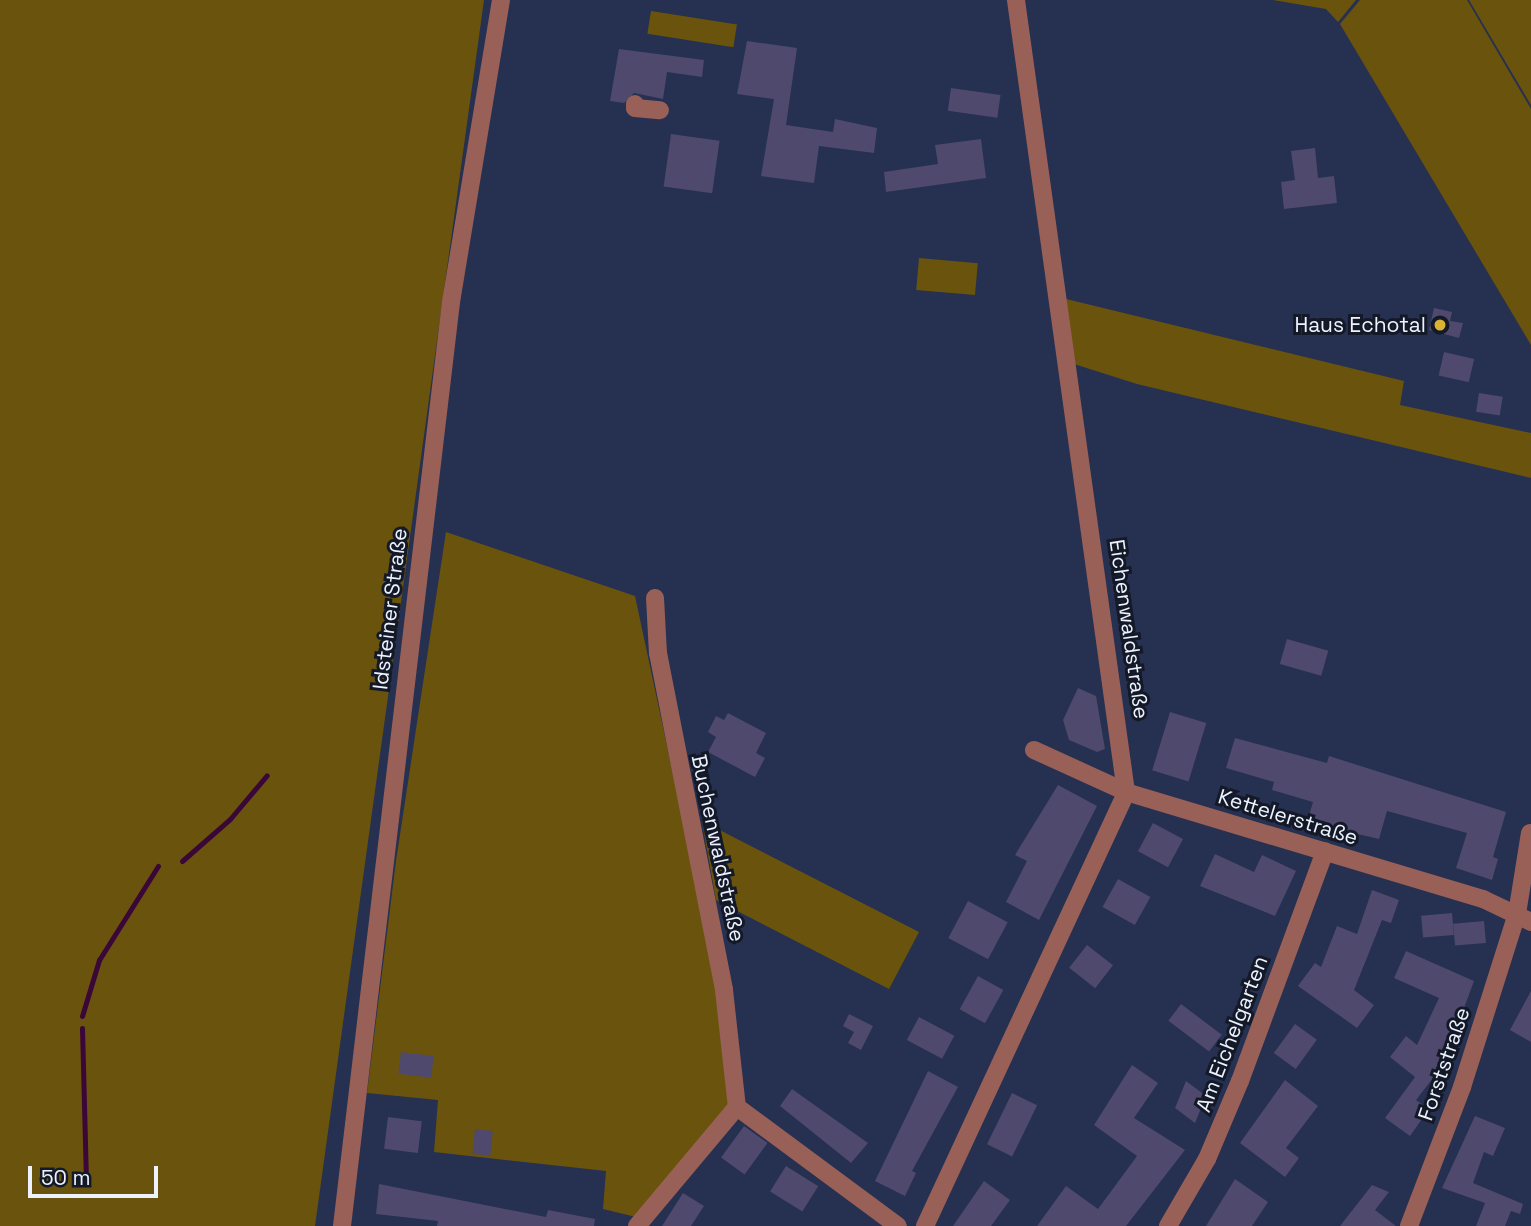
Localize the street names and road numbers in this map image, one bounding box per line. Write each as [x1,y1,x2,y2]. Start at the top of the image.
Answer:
street label: Idsteiner Straße [368,527,412,691]
street label: Eichenwaldstraße [1104,538,1154,720]
street label: Buchenwaldstraße [686,752,750,944]
street label: Kettelerstraße [1215,784,1361,850]
street label: Am Eichelgarten [1191,953,1273,1115]
street label: Forststraße [1413,1004,1475,1124]

